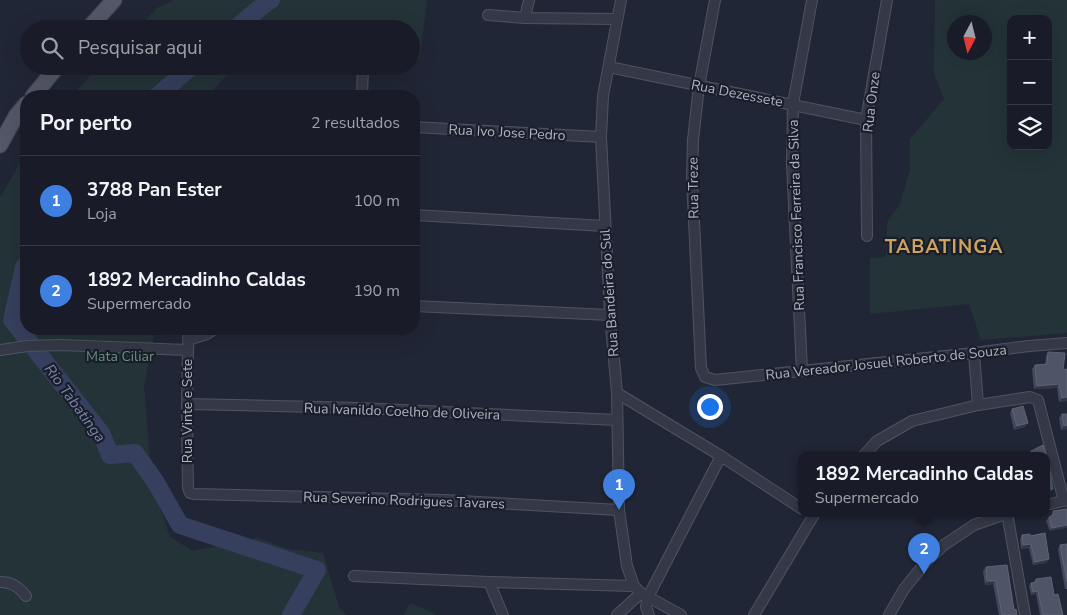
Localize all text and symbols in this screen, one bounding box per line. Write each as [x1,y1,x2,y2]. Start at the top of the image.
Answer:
north arrow [947,15,992,60]
map controls [1007,15,1052,150]
button: + [1007,15,1052,60]
search box [20,20,420,75]
icon: search [38,34,66,62]
text: Pesquisar aqui [78,35,202,61]
button: − [1007,60,1052,105]
street label: Rua Onze [858,71,885,133]
street label: Rua Dezessete [689,75,784,112]
button: layers [1007,105,1052,150]
text: Por perto [40,109,132,137]
text: 2 resultados [311,112,400,134]
street label: Rua Francisco Ferreira da Silva [784,119,809,311]
street label: Rua Ivo Jose Pedro [448,120,566,145]
street label: Rua Treze [683,157,704,219]
text: 3788 Pan Ester [87,177,222,203]
text: 1 [51,190,61,212]
text: 100 m [353,190,400,212]
text: Loja [87,203,117,225]
street label: Rua Bandeira do Sul [595,228,623,357]
district label: TABATINGA [885,234,1003,260]
text: 1892 Mercadinho Caldas [87,267,306,293]
text: 2 [51,280,61,302]
text: 190 m [353,280,400,302]
text: Supermercado [87,293,191,315]
street label: Rua Vereador Josuel Roberto de Souza [765,340,1008,385]
park label: Mata Ciliar [86,347,154,366]
street label: Rua Vinte e Sete [178,359,197,463]
water label: Rio Tabatinga [40,360,110,446]
your location [697,394,723,420]
street label: Rua Ivanildo Coelho de Oliveira [304,399,500,424]
popup [798,452,1050,517]
text: 1892 Mercadinho Caldas [815,461,1033,487]
pin: 1 [603,469,635,510]
street label: Rua Severino Rodrigues Tavares [303,487,505,514]
text: Supermercado [815,487,919,509]
pin: 2 [908,533,940,574]

